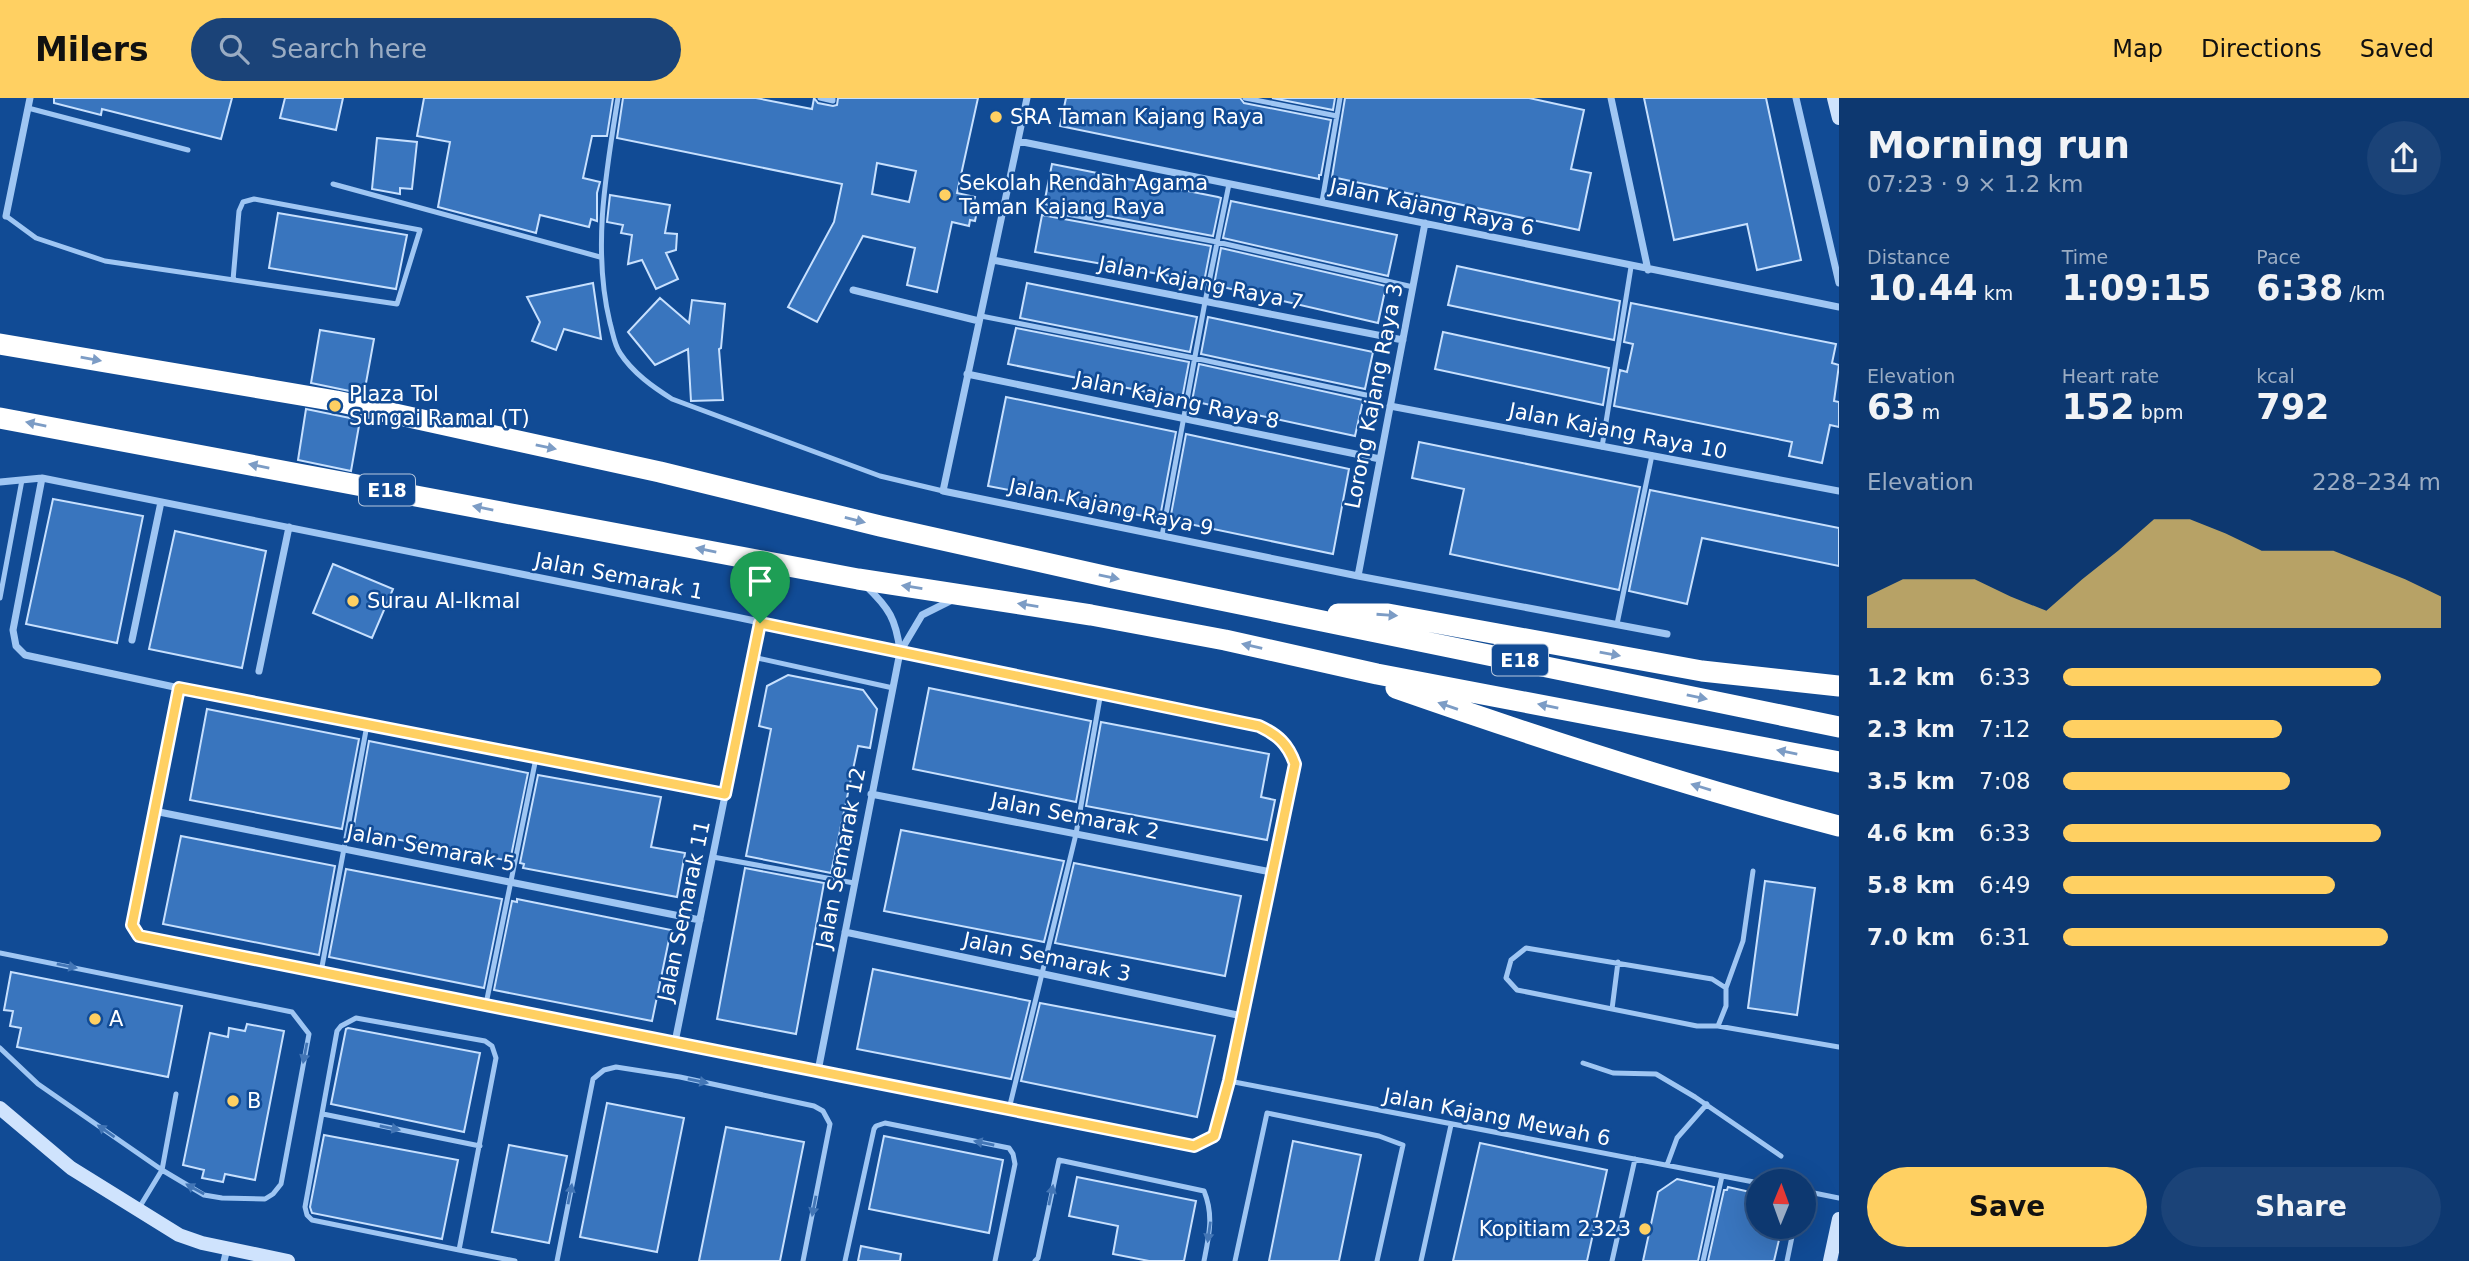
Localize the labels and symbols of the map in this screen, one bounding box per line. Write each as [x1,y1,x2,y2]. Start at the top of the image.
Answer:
place label: SRA Taman Kajang Raya [1010,105,1264,129]
marker: SRA Taman Kajang Raya [988,109,1004,125]
place label: Sekolah Rendah Agama Taman Kajang Raya [958,171,1208,219]
street label: Jalan Kajang Raya 6 [1326,173,1536,240]
marker: Sekolah Rendah Agama Taman Kajang Raya [937,187,953,203]
street label: Jalan Kajang Raya 7 [1094,251,1306,315]
street label: Lorong Kajang Raya 3 [1340,281,1408,511]
one-way arrow [81,354,103,365]
street label: Jalan Kajang Raya 8 [1071,366,1281,433]
place label: Plaza Tol Sungai Ramal (T) [349,382,530,430]
marker: Plaza Tol Sungai Ramal (T) [327,398,343,414]
street label: Jalan Kajang Raya 10 [1505,398,1729,464]
one-way arrow [25,419,47,430]
one-way arrow [535,442,557,453]
one-way arrow [248,461,270,472]
street label: Jalan Kajang Raya 9 [1005,473,1215,540]
road number: E18 [359,474,415,506]
one-way arrow [472,503,494,514]
one-way arrow [844,515,866,526]
one-way arrow [695,545,717,556]
street label: Jalan Semarak 1 [531,548,705,604]
pin [730,551,790,623]
one-way arrow [1098,572,1120,583]
one-way arrow [900,581,922,592]
place label: Surau Al-Ikmal [367,589,520,613]
marker: Surau Al-Ikmal [345,593,361,609]
one-way arrow [1017,600,1039,611]
one-way arrow [1376,610,1398,621]
one-way arrow [1241,640,1263,651]
road number: E18 [1492,645,1548,676]
one-way arrow [1599,649,1621,660]
one-way arrow [1686,691,1708,702]
one-way arrow [1438,700,1459,711]
one-way arrow [1537,700,1559,711]
one-way arrow [1776,746,1798,757]
street label: Jalan Semarak 12 [811,765,870,953]
one-way arrow [1690,781,1711,791]
street label: Jalan Semarak 2 [987,788,1161,844]
street label: Jalan Semarak 11 [653,818,715,1006]
street label: Jalan Semarak 5 [343,820,517,876]
street label: Jalan Semarak 3 [959,927,1133,987]
one-way arrow [56,961,78,972]
place label: A [109,1007,124,1031]
marker: A [87,1011,103,1027]
one-way arrow [300,1042,311,1064]
one-way arrow [687,1076,709,1087]
street label: Jalan Kajang Mewah 6 [1380,1083,1612,1151]
place label: B [247,1089,261,1113]
marker: B [225,1093,241,1109]
one-way arrow [379,1122,401,1133]
one-way arrow [97,1124,115,1138]
one-way arrow [973,1138,995,1149]
north arrow [1746,1169,1816,1239]
one-way arrow [185,1183,205,1195]
one-way arrow [565,1183,576,1205]
one-way arrow [1046,1184,1057,1206]
one-way arrow [808,1195,819,1217]
place label: Kopitiam 2323 [1479,1217,1631,1241]
one-way arrow [1203,1221,1214,1243]
marker: Kopitiam 2323 [1637,1221,1653,1237]

